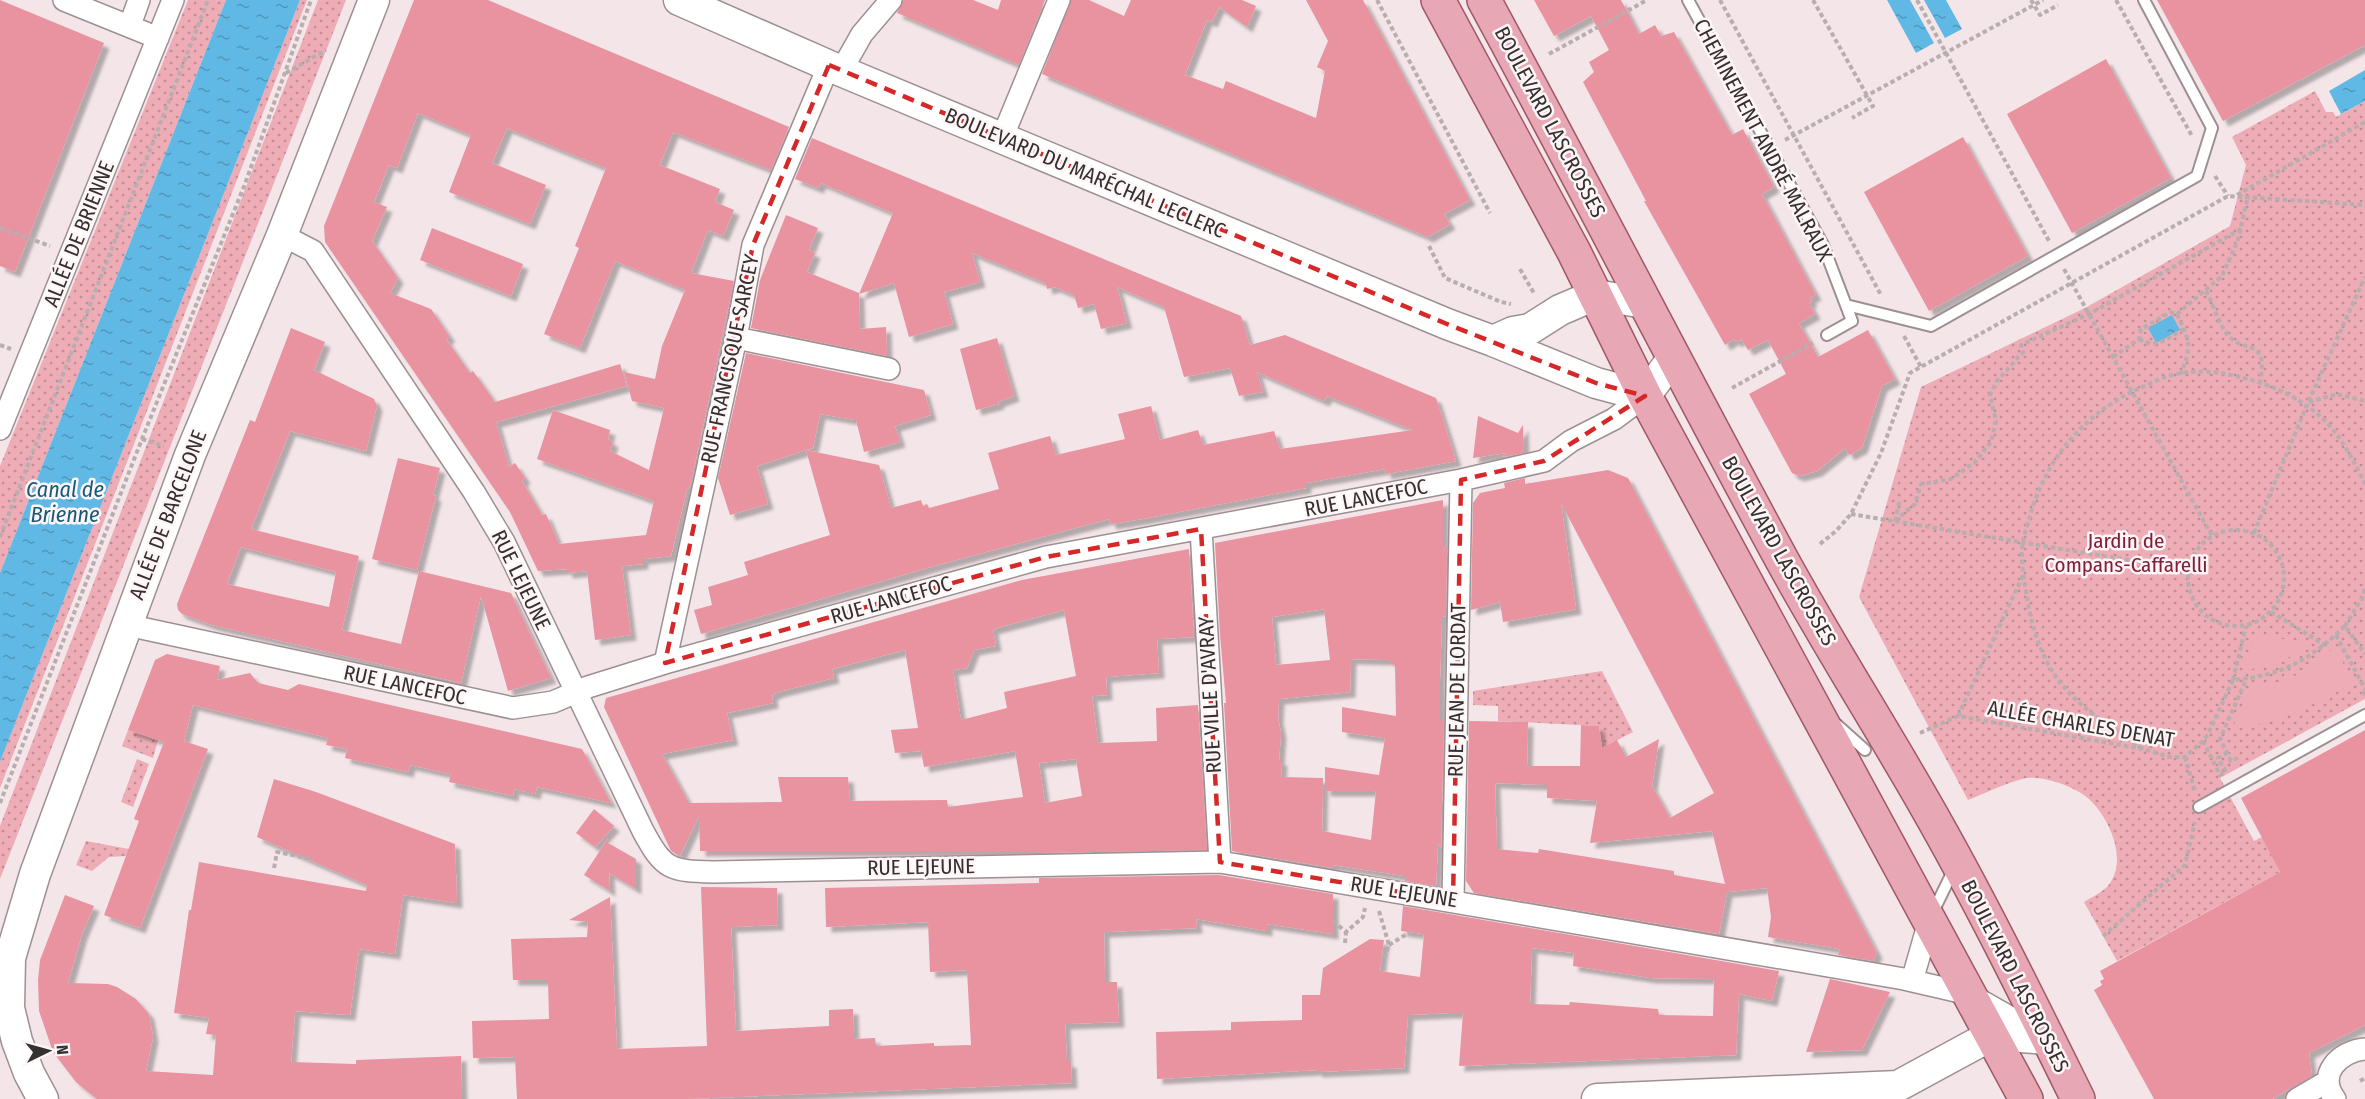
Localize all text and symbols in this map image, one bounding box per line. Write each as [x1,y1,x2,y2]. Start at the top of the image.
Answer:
street label: CHEMINEMENT ANDRÉ MALRAUX [1688,14,1838,266]
street label: BOULEVARD LASCROSSES [1489,22,1611,222]
street label: BOULEVARD DU MARÉCHAL LECLERC [941,102,1229,244]
street label: ALLÉE DE BRIENNE [38,157,120,311]
street label: RUE FRANCISQUE SARCEY [695,251,765,466]
street label: ALLÉE DE BARCELONE [124,426,212,604]
street label: BOULEVARD LASCROSSES [1716,452,1842,650]
street label: RUE LANCEFOC [1302,473,1430,523]
water label: Canal de Brienne [26,476,104,528]
street label: RUE LEJEUNE [486,526,556,634]
park label: Jardin de Compans-Caffarelli [2044,528,2208,578]
street label: RUE LANCEFOC [827,570,955,630]
street label: RUE JEAN DE LORDAT [1442,602,1472,777]
street label: RUE VILLE D'AVRAY [1193,615,1227,774]
street label: RUE LANCEFOC [341,659,469,711]
street label: ALLÉE CHARLES DENAT [1986,695,2177,753]
street label: RUE LEJEUNE [867,853,975,881]
street label: RUE LEJEUNE [1349,871,1460,913]
street label: BOULEVARD LASCROSSES [1955,875,2075,1077]
north arrow [18,1021,78,1081]
text: N [53,1044,72,1055]

